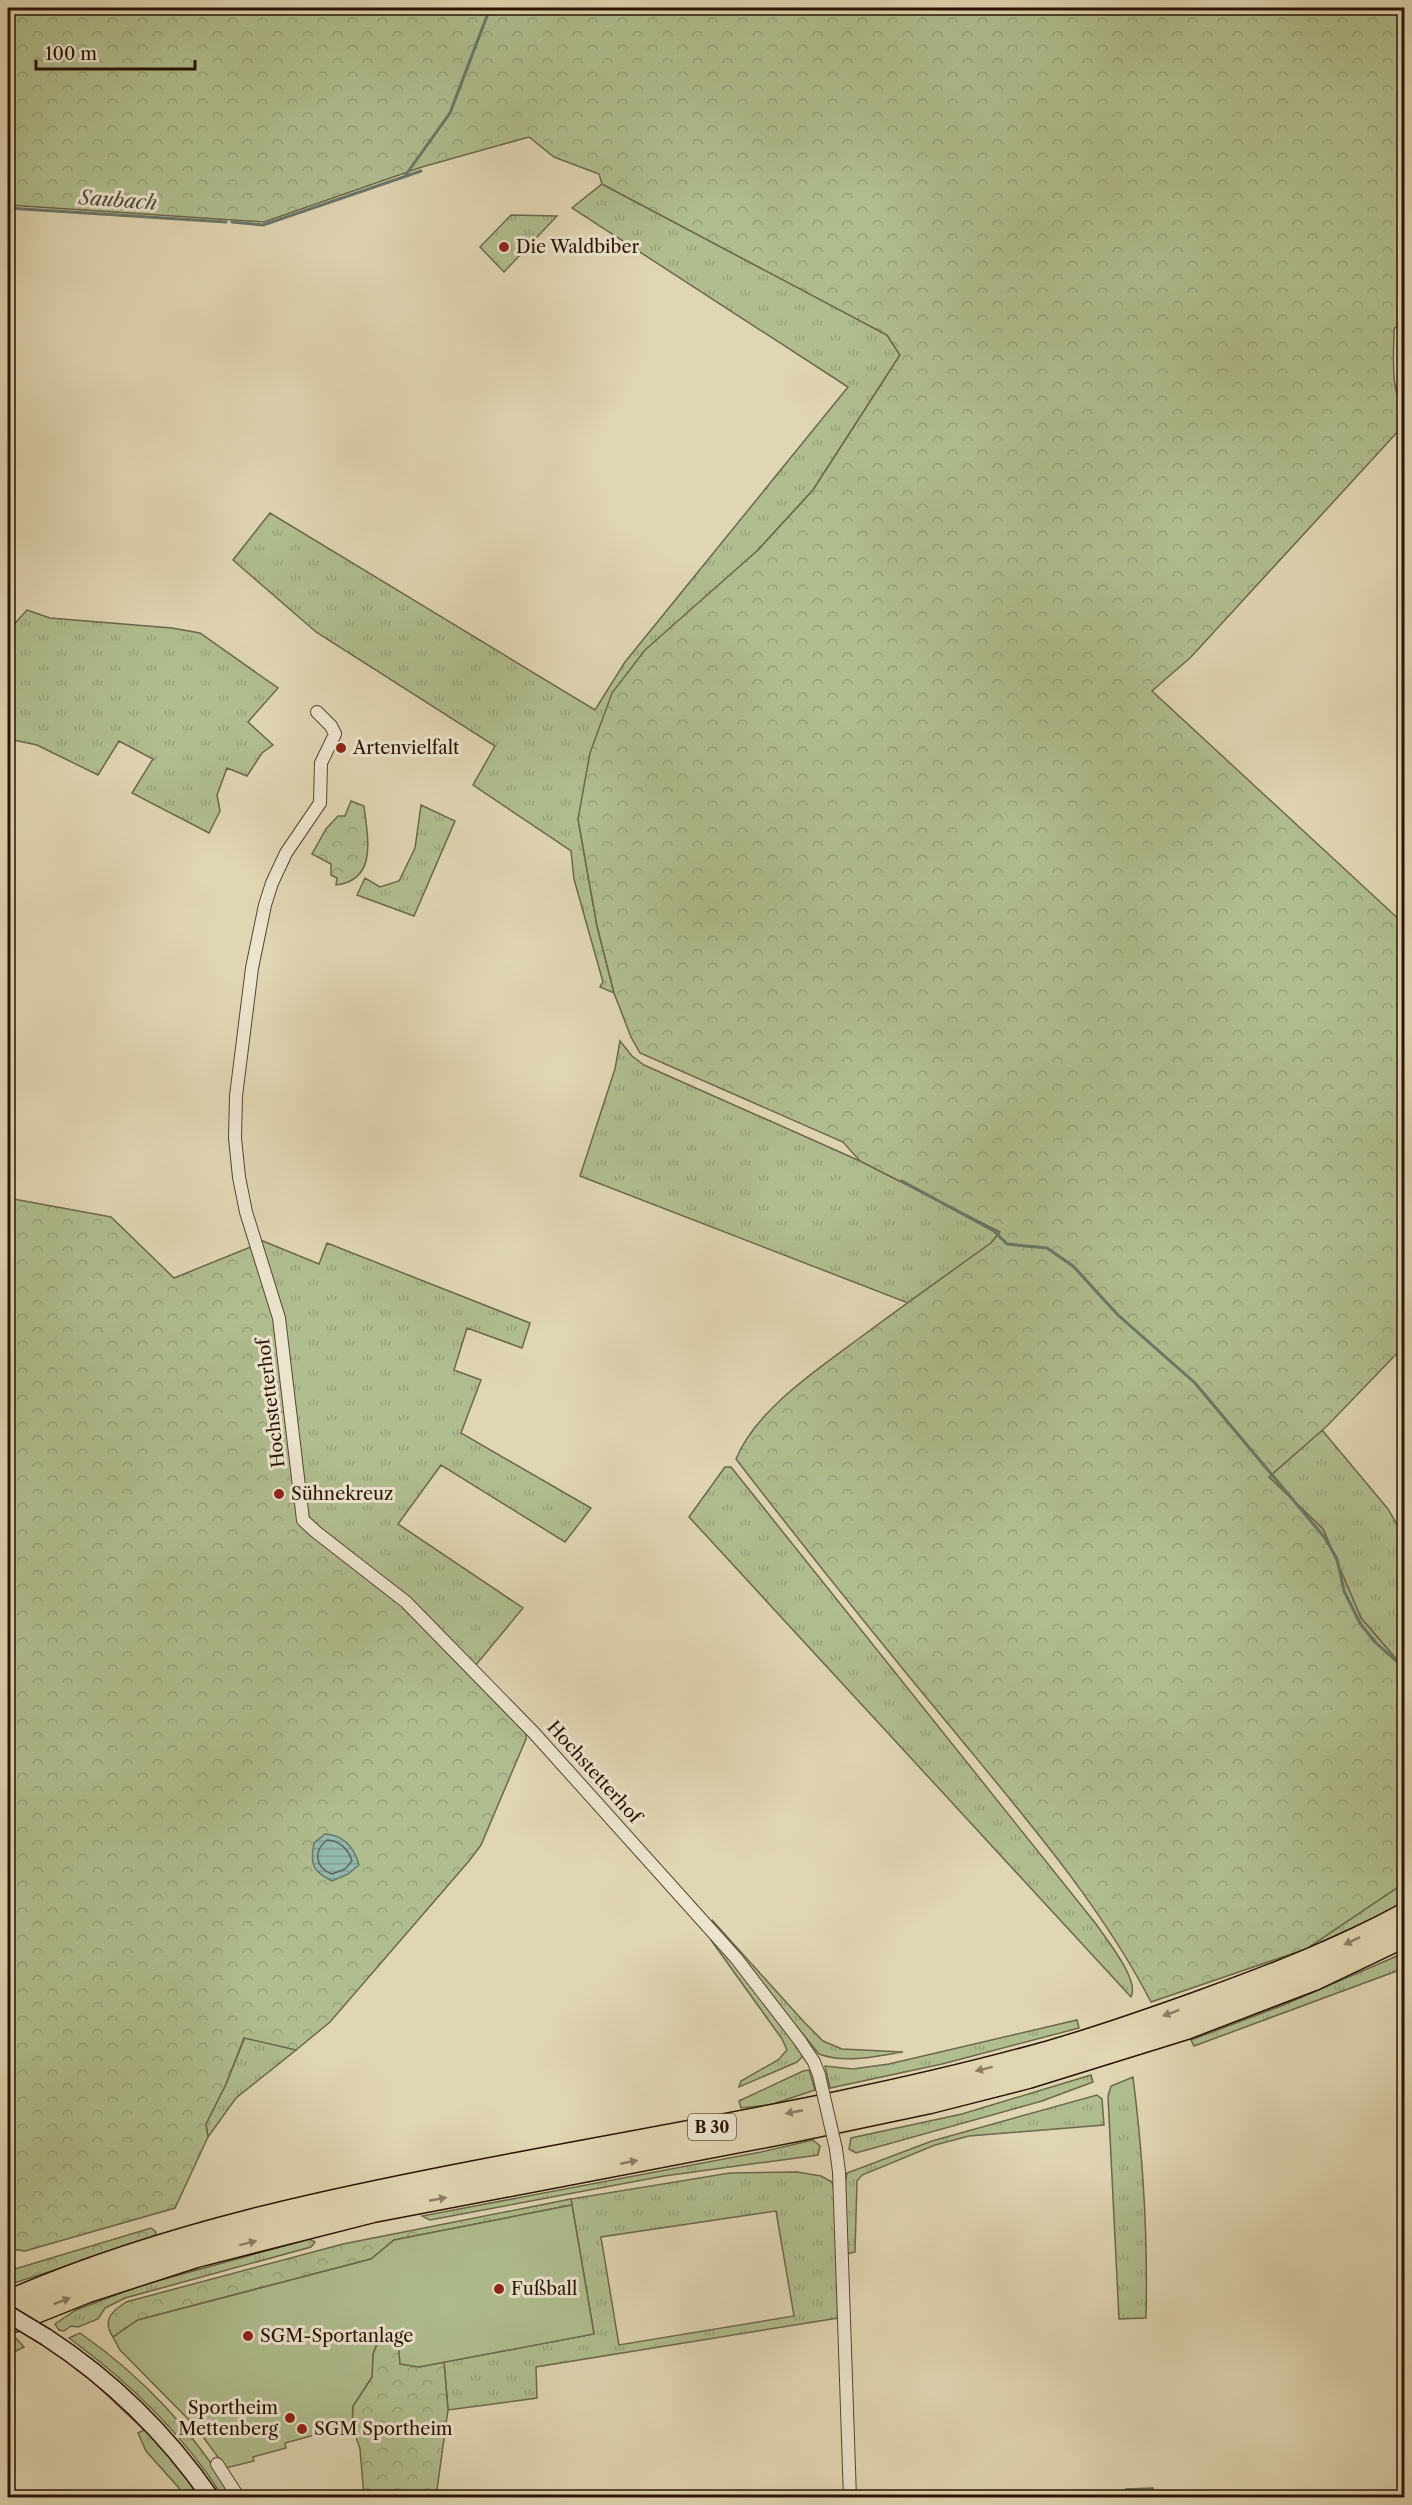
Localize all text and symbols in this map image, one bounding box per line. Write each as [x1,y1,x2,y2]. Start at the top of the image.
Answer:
scale bar [36,33,195,71]
text: 100 m [45,43,97,65]
water label: Saubach [77,185,158,215]
place label: Die Waldbiber [516,236,639,258]
marker: Die Waldbiber [497,240,511,254]
place label: Artenvielfalt [352,737,460,759]
marker: Artenvielfalt [334,741,348,755]
street label: Hochstetterhof [252,1335,290,1469]
place label: Sühnekreuz [291,1483,393,1505]
marker: Sühnekreuz [272,1487,286,1501]
street label: Hochstetterhof [542,1716,647,1830]
one-way arrow [1343,1937,1360,1946]
one-way arrow [1162,2008,1180,2018]
one-way arrow [975,2065,993,2075]
one-way arrow [784,2108,803,2117]
road number: B 30 [688,2114,736,2140]
one-way arrow [620,2157,639,2166]
one-way arrow [428,2194,447,2203]
one-way arrow [239,2238,257,2247]
place label: Fußball [511,2278,577,2300]
marker: Fußball [492,2282,506,2296]
one-way arrow [53,2296,71,2306]
place label: SGM-Sportanlage [260,2325,413,2347]
marker: SGM-Sportanlage [241,2329,255,2343]
place label: Sportheim Mettenberg [178,2397,279,2440]
marker: Sportheim Mettenberg [283,2411,297,2425]
place label: SGM Sportheim [314,2418,453,2440]
marker: SGM Sportheim [295,2422,309,2436]

